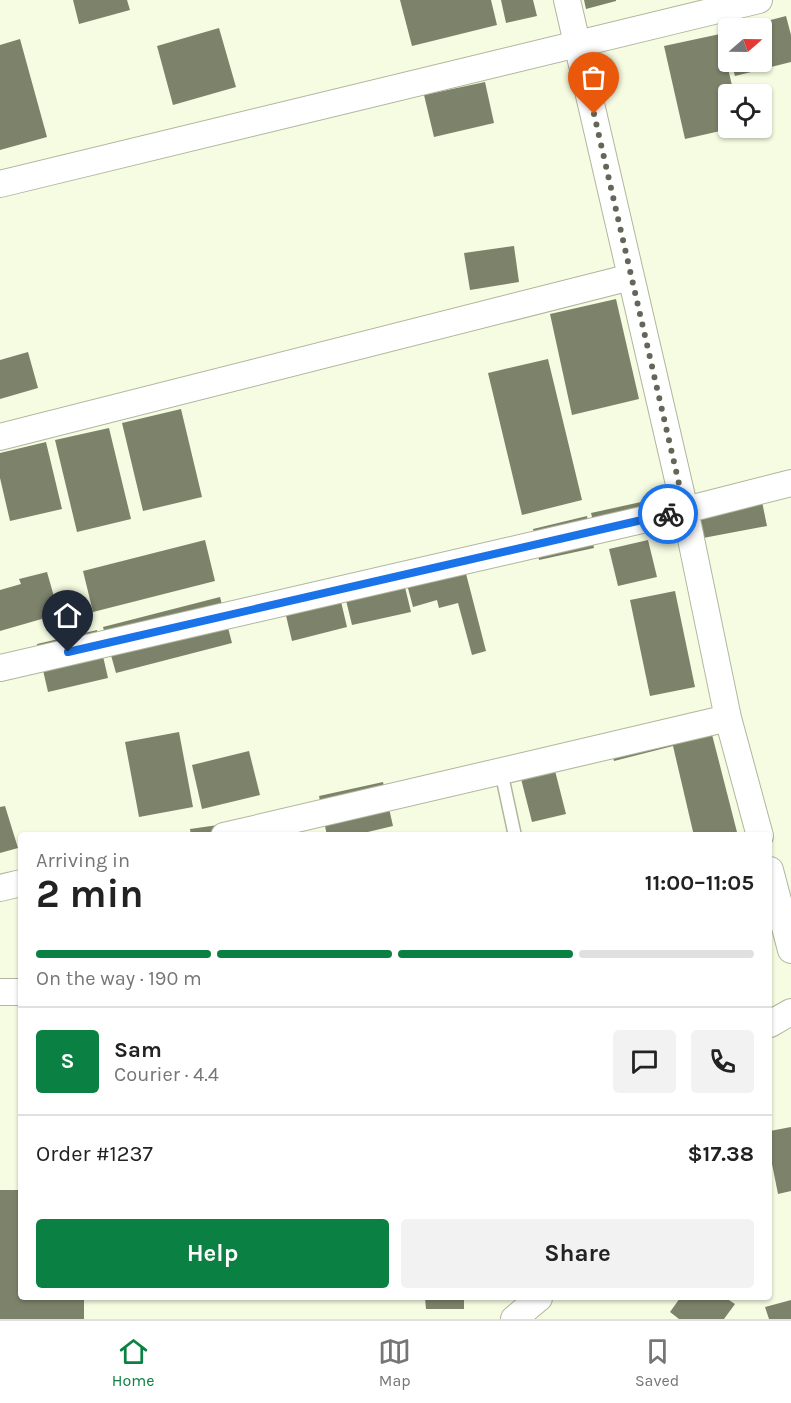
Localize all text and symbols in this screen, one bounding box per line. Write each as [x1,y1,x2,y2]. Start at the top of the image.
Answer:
north arrow [718,18,772,72]
map controls [718,18,772,138]
pin [568,52,619,114]
icon: bag [577,61,610,94]
button: locate [718,84,772,138]
courier [638,484,698,544]
icon: bike [652,498,685,531]
pin [42,590,93,652]
icon: home [51,599,84,632]
text: Arriving in [36,849,130,872]
text: 11:00–11:05 [645,870,754,896]
text: 2 min [36,871,144,917]
text: On the way · 190 m [36,967,202,990]
button: chat [613,1030,676,1093]
button: phone [691,1030,754,1093]
text: Sam [114,1037,162,1063]
text: S [60,1048,75,1074]
text: Courier · 4.4 [114,1063,219,1086]
text: Order #1237 [36,1141,153,1167]
text: $17.38 [687,1141,754,1167]
button: Help [36,1219,389,1288]
button: Share [401,1219,754,1288]
tab: Home [112,1335,154,1390]
tab: Map [378,1335,411,1390]
tab: Saved [635,1335,679,1390]

